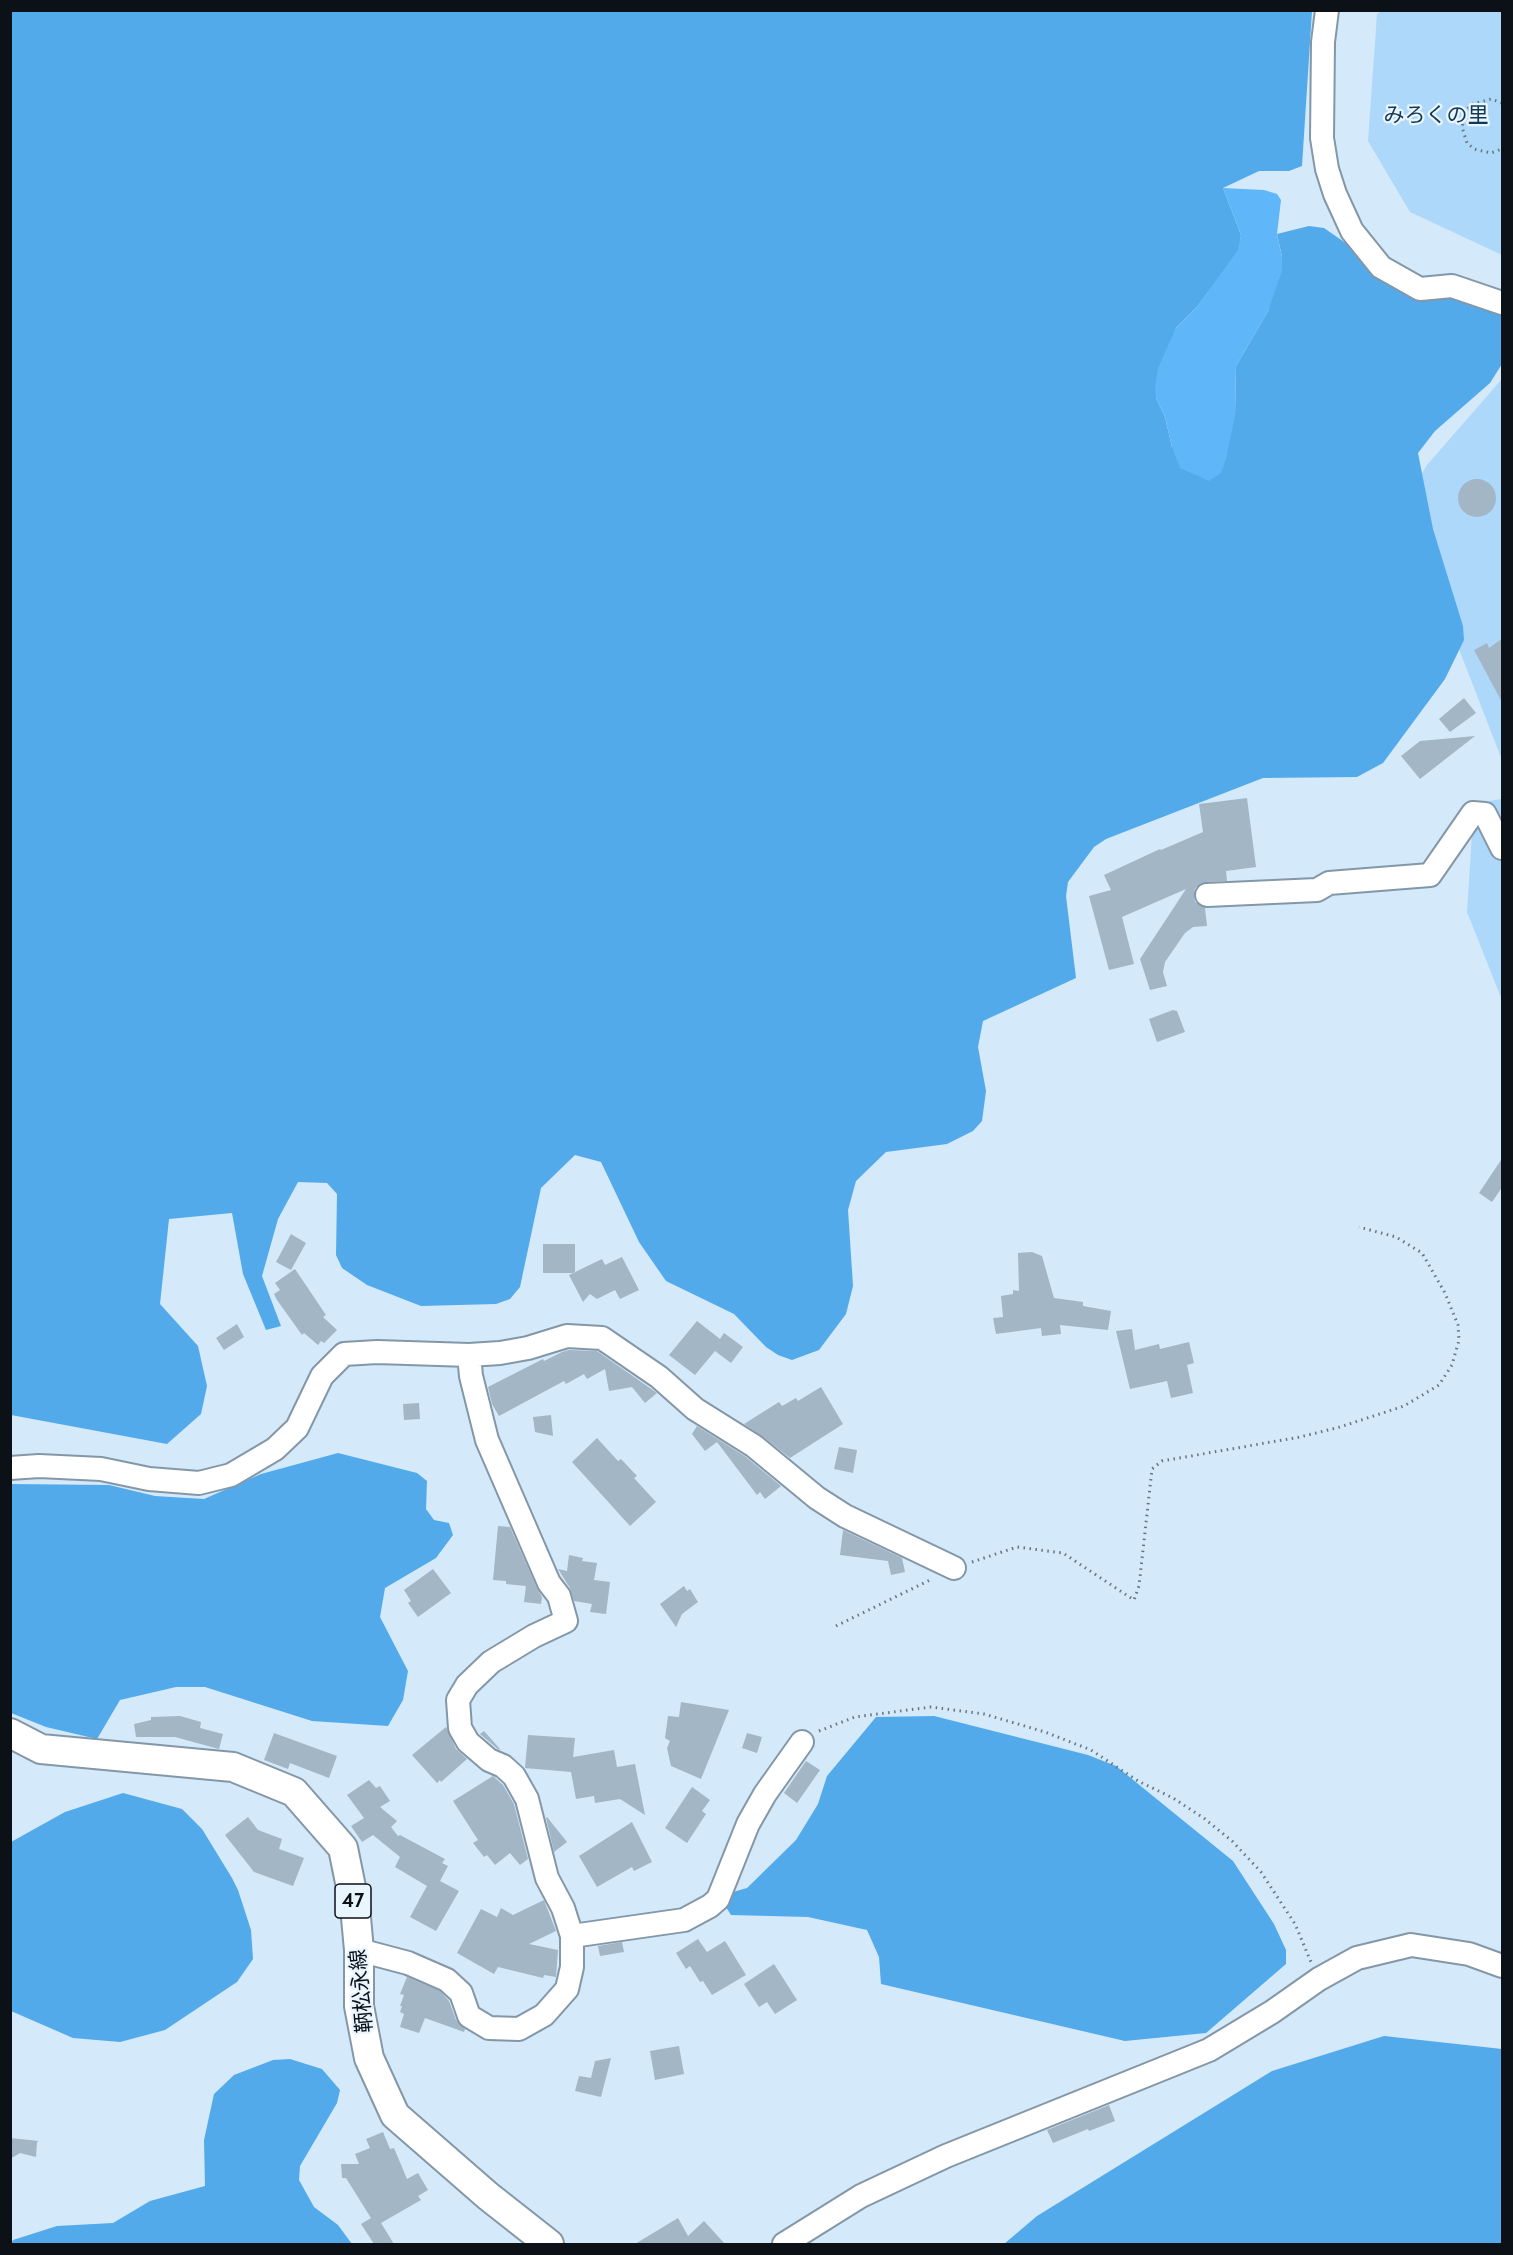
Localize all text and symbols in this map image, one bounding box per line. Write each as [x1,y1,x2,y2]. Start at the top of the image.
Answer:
park label: みろくの里 [1384,103,1488,129]
road number: 47 [335,1884,371,1918]
street label: 鞆松永線 [346,1948,378,2034]

